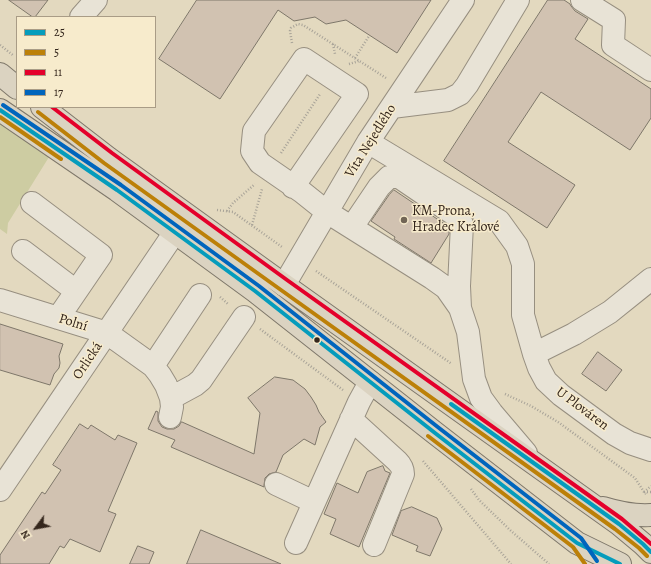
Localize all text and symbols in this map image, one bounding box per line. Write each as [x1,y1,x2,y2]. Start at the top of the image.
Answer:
legend [16,16,156,108]
text: 25 [54,24,65,40]
text: 5 [54,44,59,60]
text: 11 [54,64,62,80]
text: 17 [54,84,63,100]
street label: Víta Nejedlého [342,101,400,181]
place label: KM-Prona, Hradec Králové [412,204,500,236]
marker: KM-Prona, Hradec Králové [399,215,409,225]
street label: Polní [57,311,89,335]
unlabelled marker [312,335,322,345]
street label: Orlická [69,339,107,383]
street label: U Plováren [552,384,612,434]
north arrow [16,508,56,548]
text: N [17,527,34,542]

